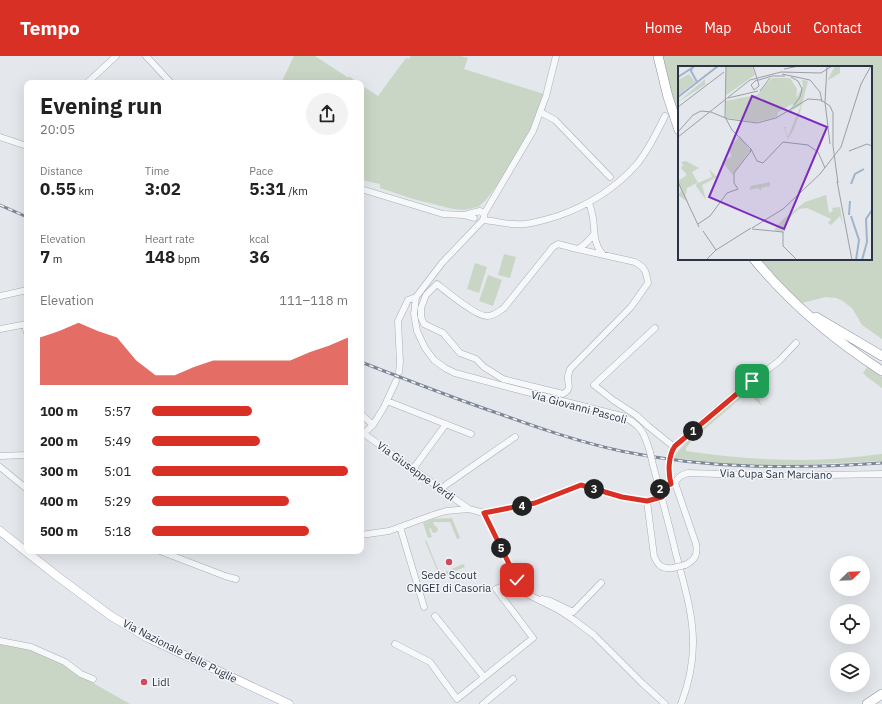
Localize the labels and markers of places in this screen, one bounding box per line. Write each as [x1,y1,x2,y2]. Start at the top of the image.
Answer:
pin [735,364,769,398]
pin: 1 [683,421,703,441]
pin: 3 [584,479,604,499]
pin: 2 [650,479,670,499]
pin: 4 [512,496,532,516]
pin: 5 [491,538,511,558]
marker: Sede Scout CNGEI di Casoria [444,557,454,567]
pin [500,563,534,597]
place label: Sede Scout CNGEI di Casoria [407,568,491,595]
place label: Lidl [152,675,170,689]
marker: Lidl [139,677,149,687]

